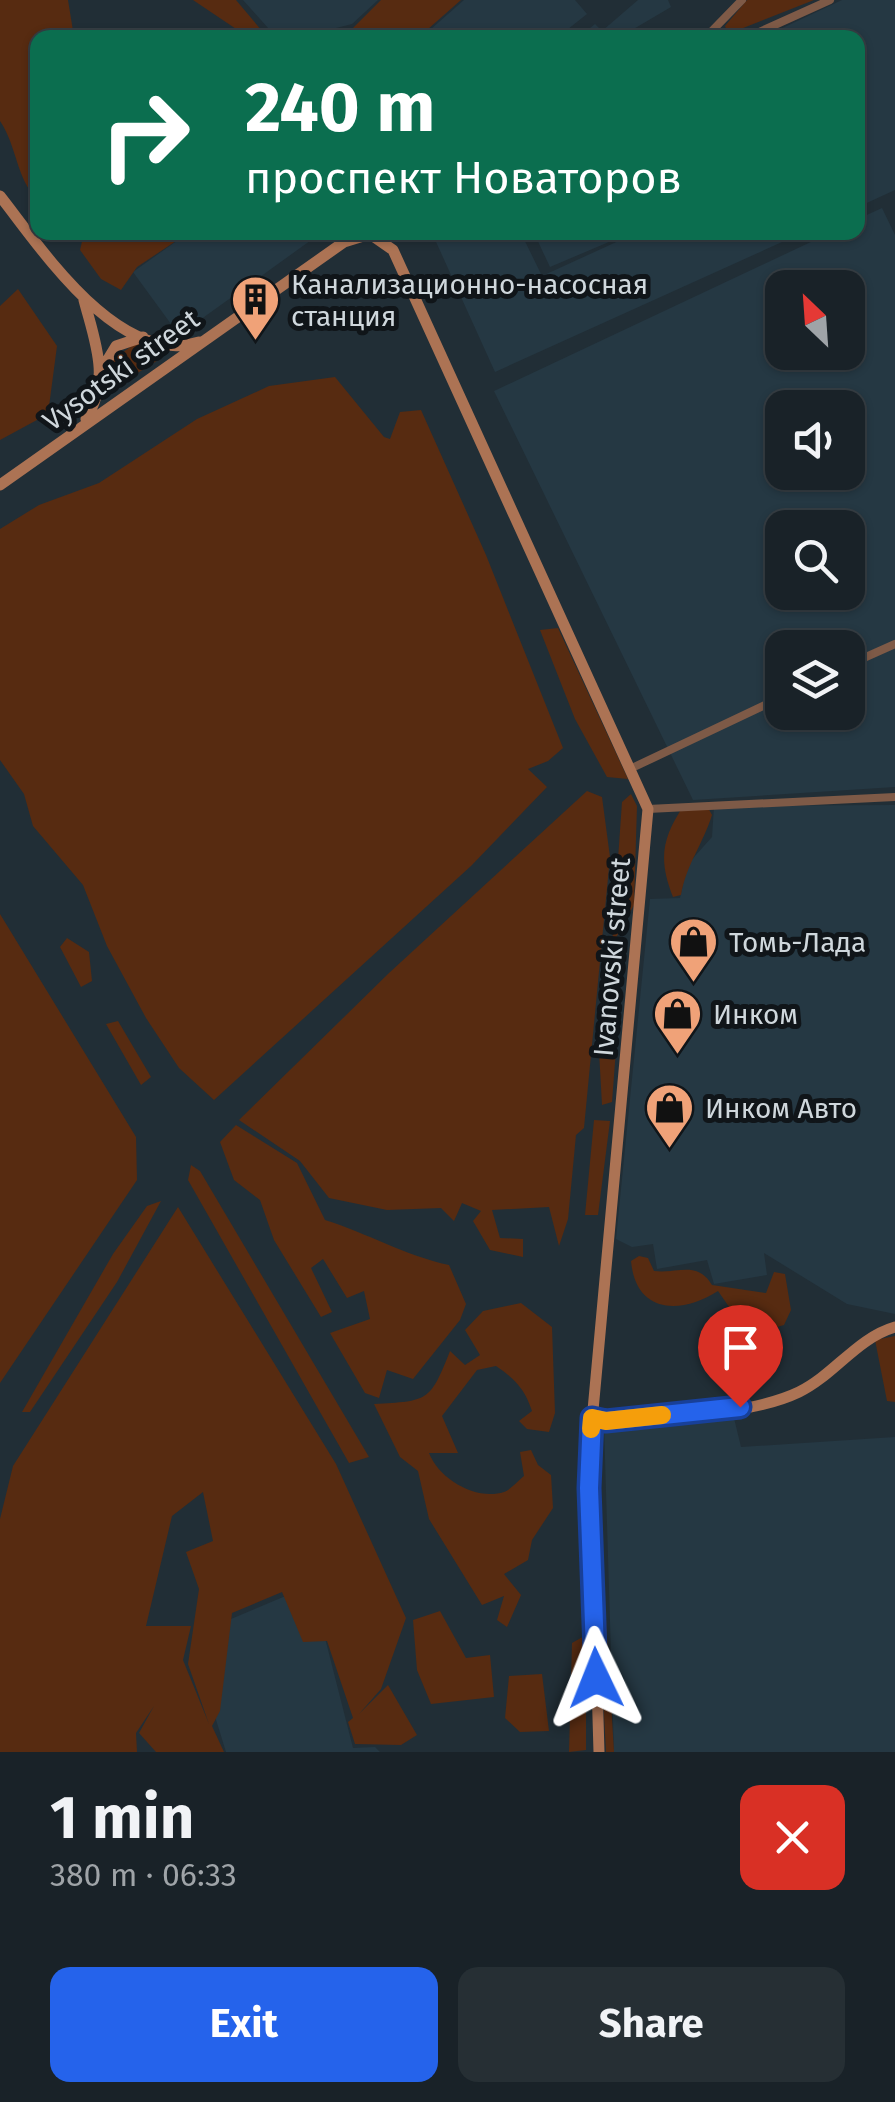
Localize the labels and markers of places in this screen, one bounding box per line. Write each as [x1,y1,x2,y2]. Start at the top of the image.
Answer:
place label: Канализационно-насосная станция [291,268,648,333]
building icon: Канализационно-насосная станция [230,274,282,342]
shop icon: Томь-Лада [668,916,720,984]
place label: Томь-Лада [729,926,866,959]
shop icon: Инком [652,988,704,1056]
place label: Инком [713,998,798,1031]
shop icon: Инком Авто [644,1082,696,1150]
place label: Инком Авто [705,1092,857,1125]
pin [698,1305,783,1408]

